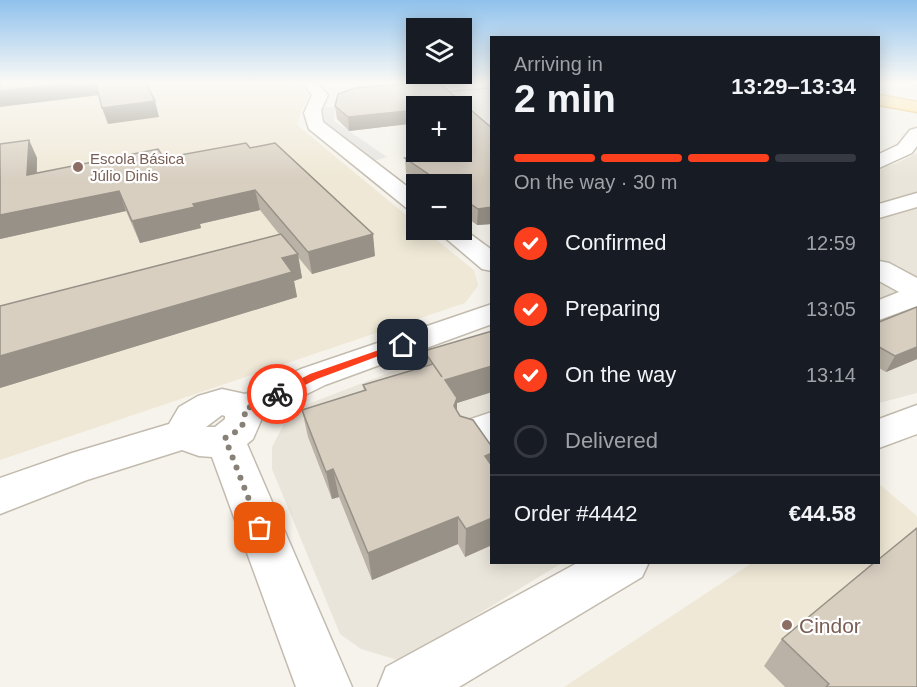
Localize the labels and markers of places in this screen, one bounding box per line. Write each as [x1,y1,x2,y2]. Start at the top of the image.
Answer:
place label: Escola Básica Júlio Dinis [90,150,185,184]
marker: Escola Básica Júlio Dinis [71,160,85,174]
pin [377,319,428,370]
pin [234,502,285,553]
place label: Cindor [799,614,861,637]
marker: Cindor [780,618,794,632]

